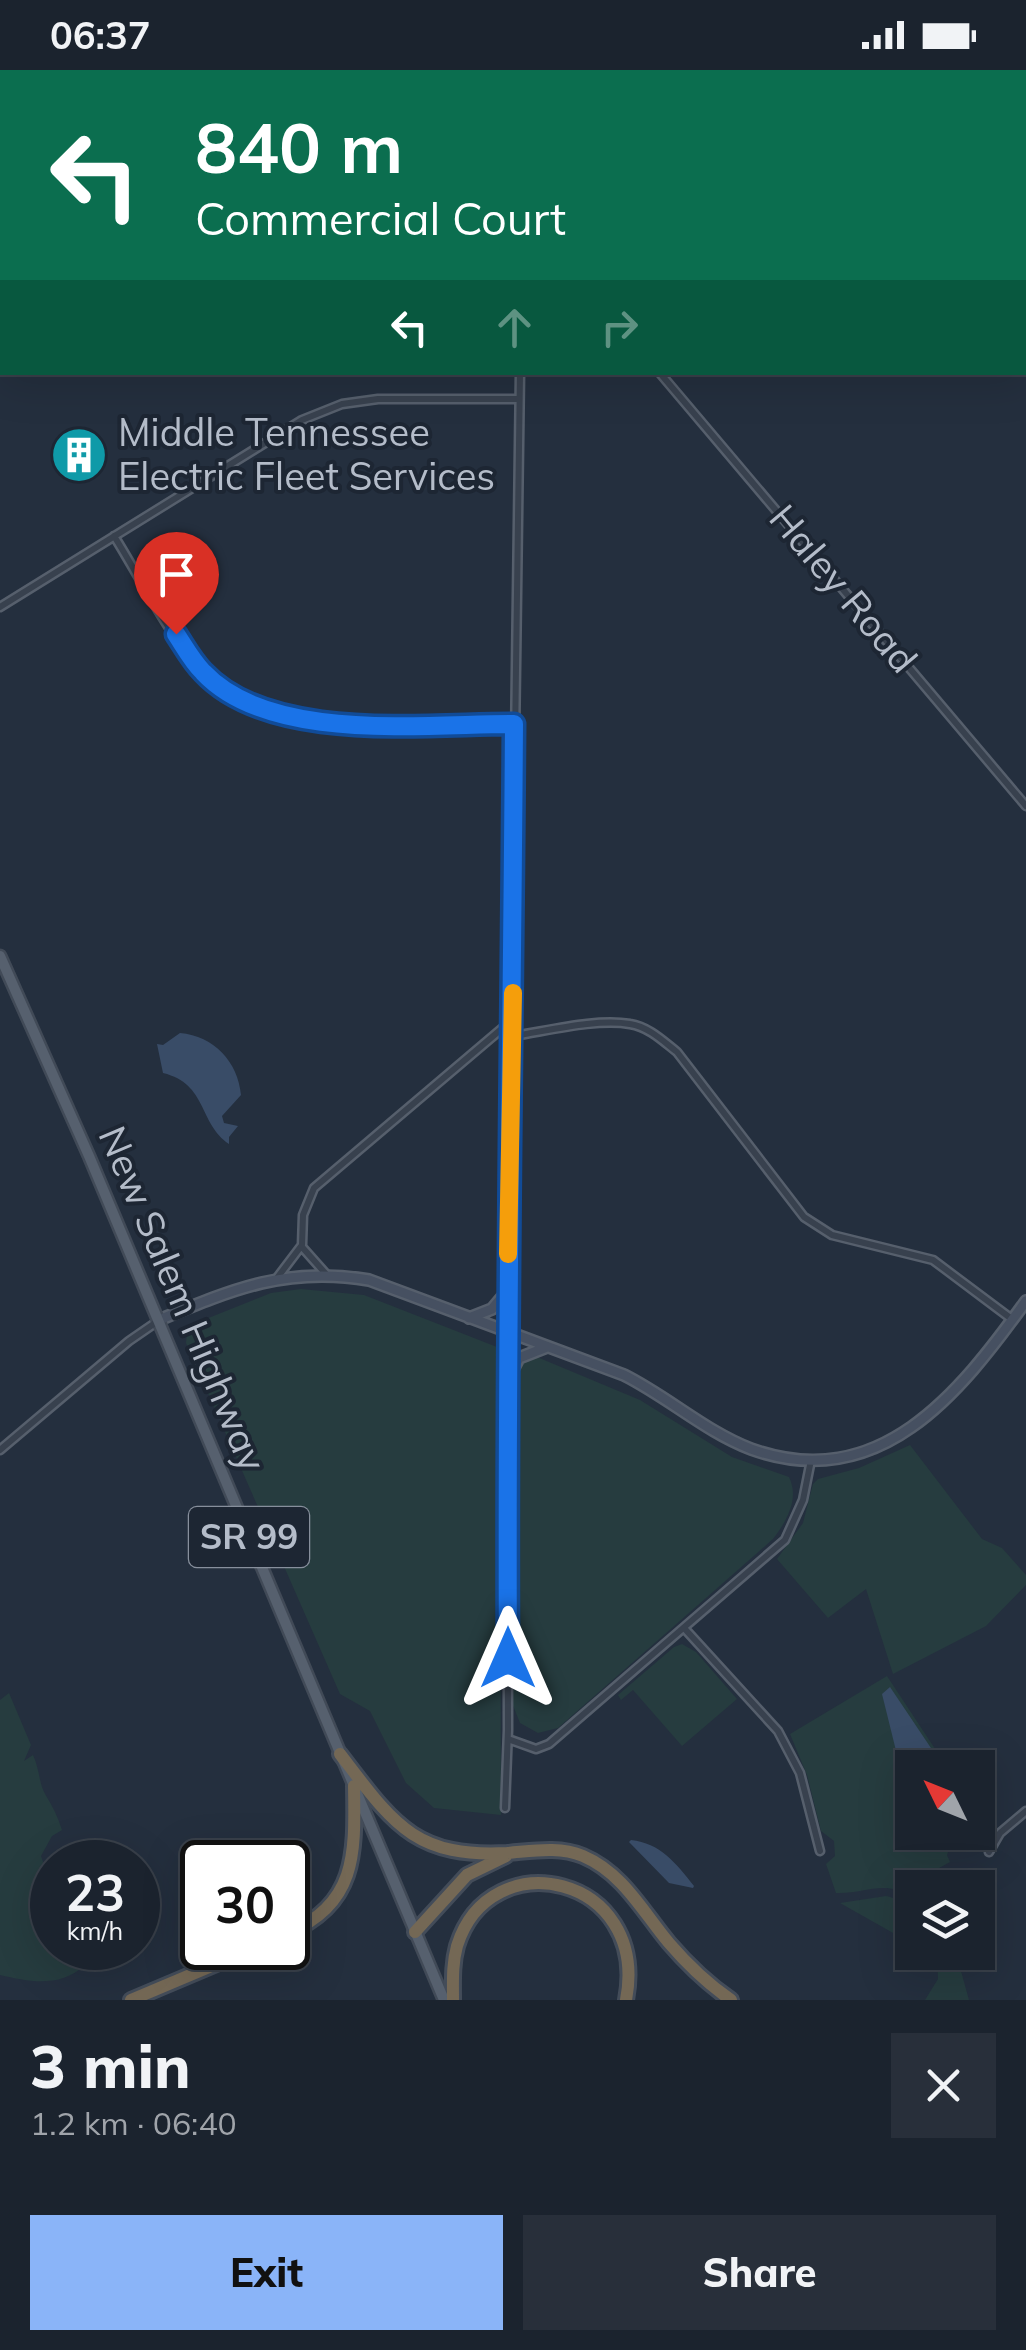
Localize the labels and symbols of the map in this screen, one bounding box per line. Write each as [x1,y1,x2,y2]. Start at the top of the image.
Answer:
place label: Middle Tennessee Electric Fleet Services [118,408,495,500]
building icon: Middle Tennessee Electric Fleet Services [49,425,109,485]
street label: Haley Road [760,495,928,682]
pin [134,532,219,635]
street label: New Salem Highway [89,1119,277,1478]
road number: SR 99 [189,1507,309,1567]
position arrow [456,1606,560,1710]
north arrow [895,1750,995,1850]
speed limit sign: 30 [180,1840,310,1970]

